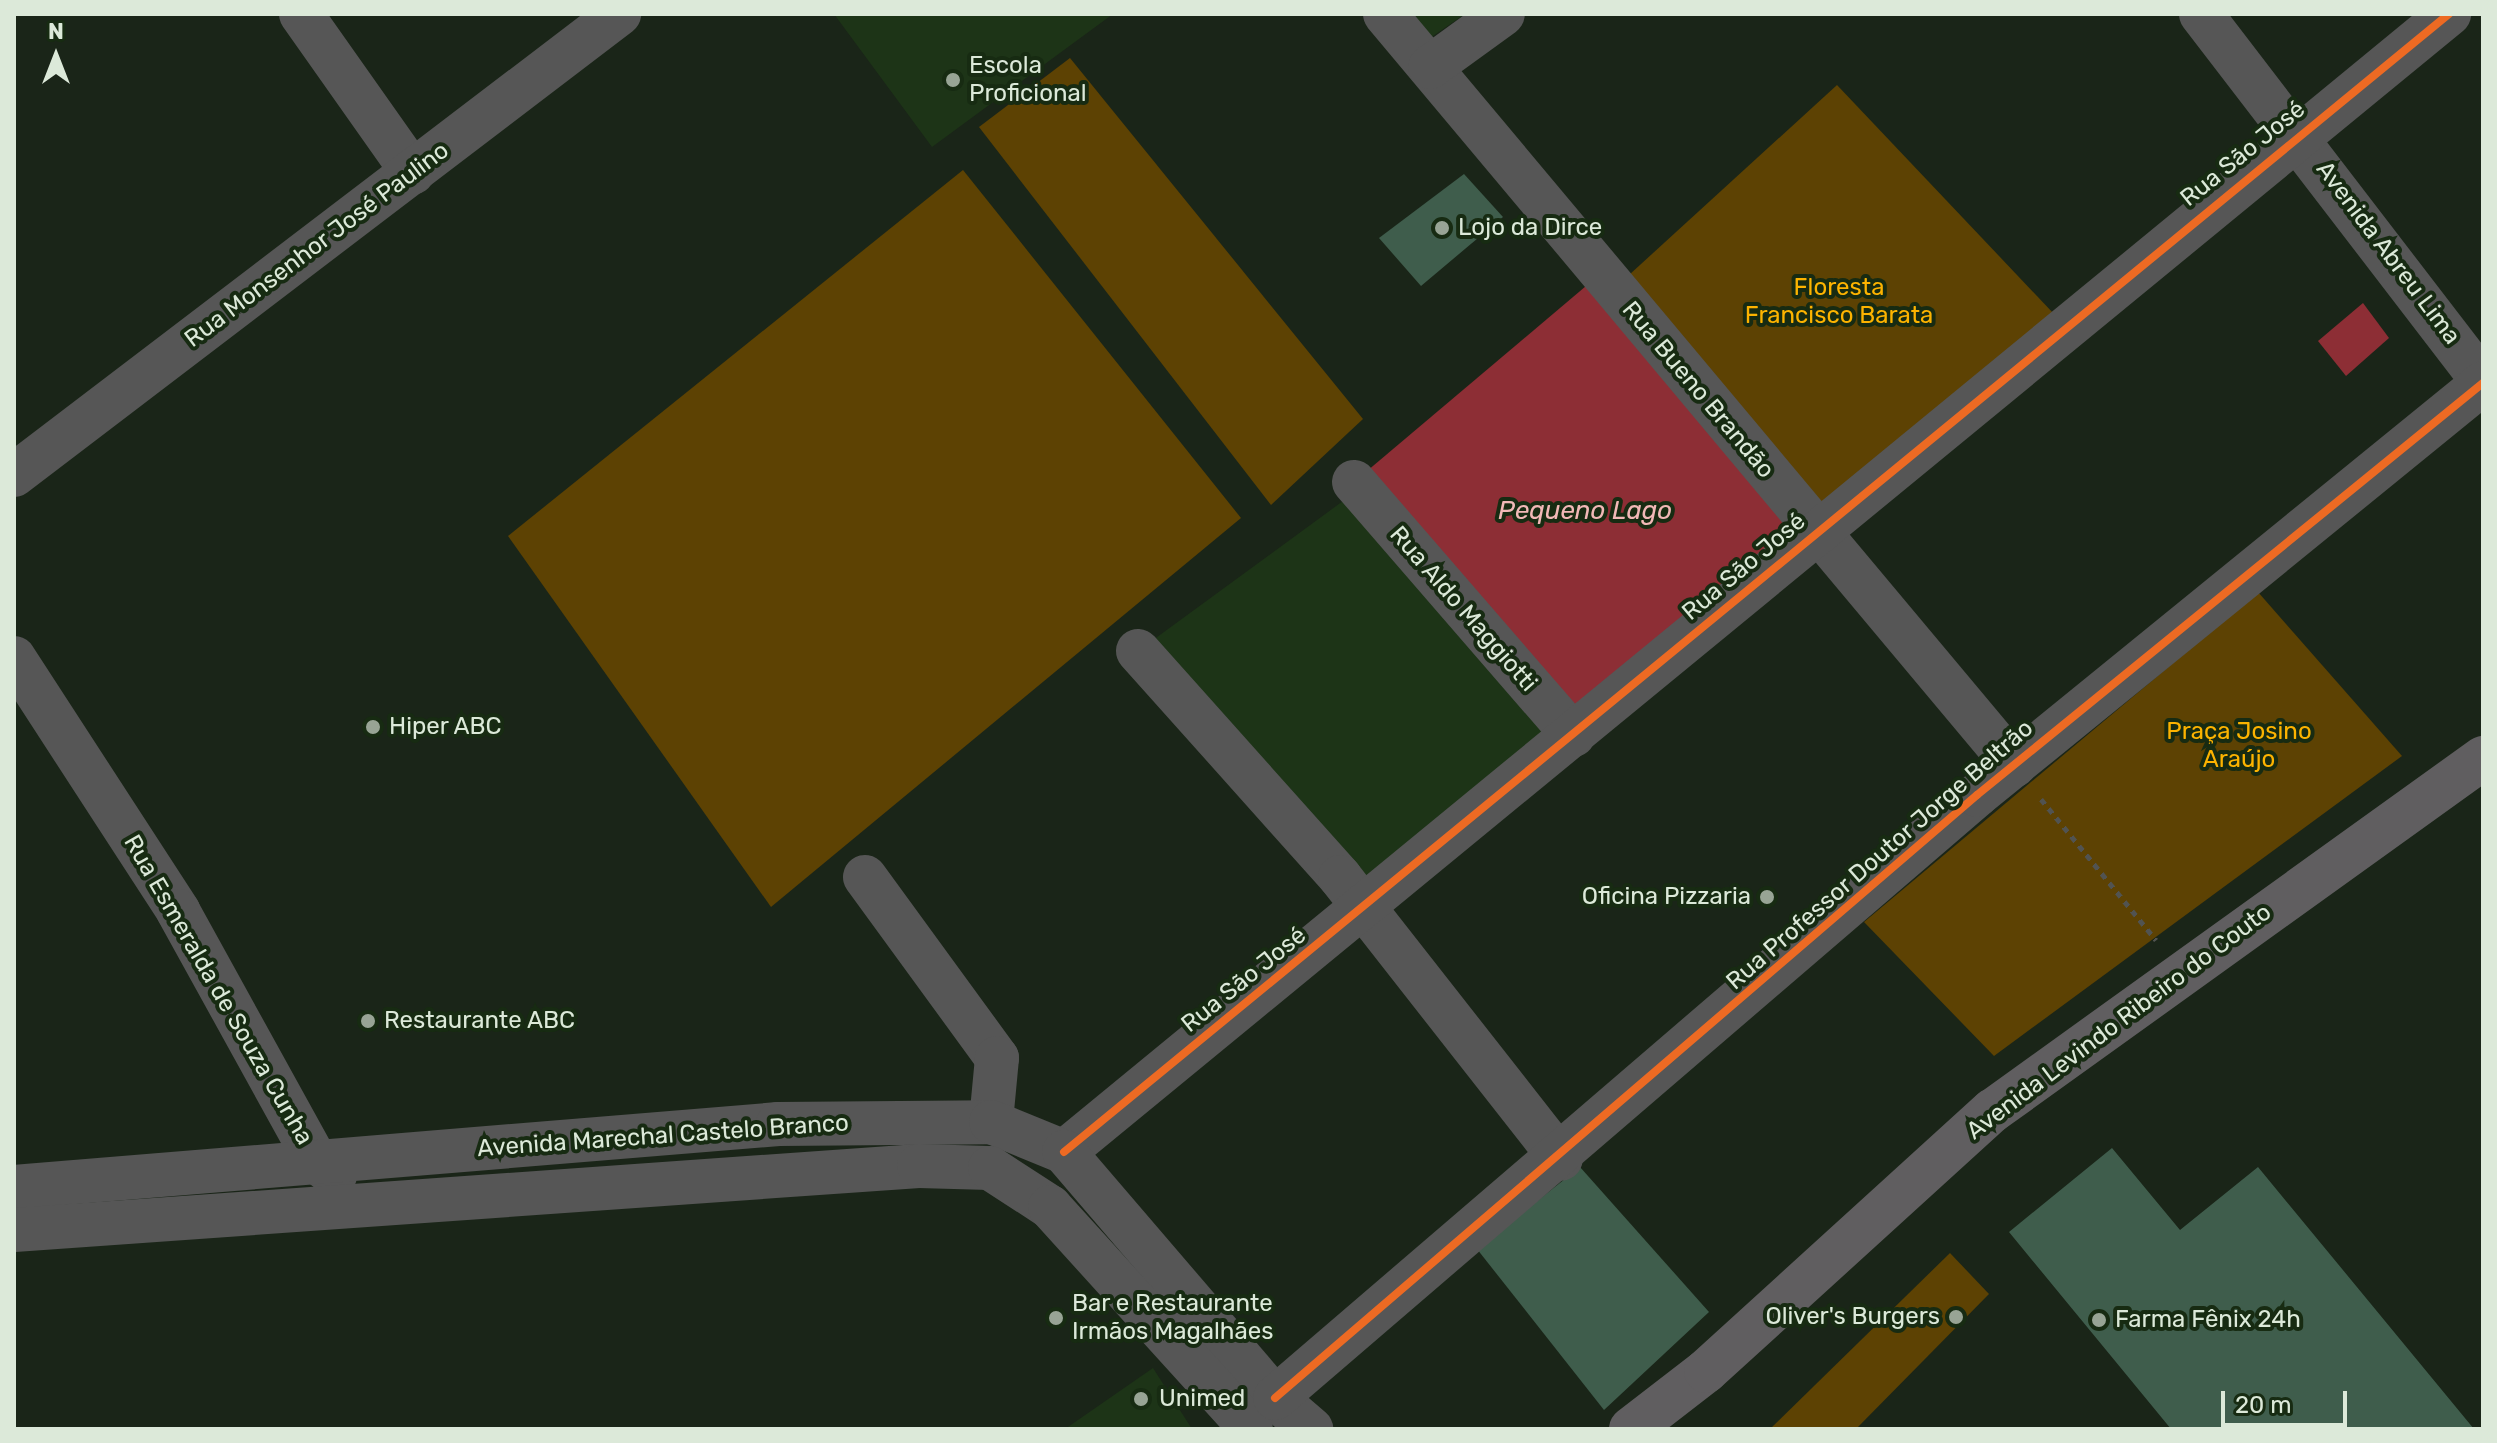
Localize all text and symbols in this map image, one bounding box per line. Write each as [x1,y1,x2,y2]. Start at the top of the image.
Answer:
north arrow [16,16,96,96]
text: N [48,18,64,45]
place label: Escola Proficional [969,52,1087,108]
marker: Escola Proficional [944,71,962,89]
street label: Rua São José [2175,95,2311,213]
street label: Rua Monsenhor José Paulino [179,136,455,354]
street label: Avenida Abreu Lima [2310,156,2466,350]
place label: Lojo da Dirce [1458,214,1602,242]
marker: Lojo da Dirce [1433,219,1451,237]
park label: Floresta Francisco Barata [1745,274,1933,330]
street label: Rua Bueno Brandão [1616,296,1780,484]
water label: Pequeno Lago [1498,495,1672,527]
street label: Rua São José [1677,507,1811,627]
street label: Rua Aldo Maggiotti [1383,520,1543,698]
place label: Hiper ABC [389,713,503,741]
street label: Rua Professor Doutor Jorge Beltrão [1720,714,2040,996]
marker: Hiper ABC [364,718,382,736]
park label: Praça Josino Araújo [2166,718,2312,774]
street label: Rua Esmeralda de Souza Cunha [117,830,319,1150]
place label: Oficina Pizzaria [1582,883,1751,911]
marker: Oficina Pizzaria [1758,888,1776,906]
street label: Avenida Levindo Ribeiro do Couto [1961,898,2277,1146]
street label: Rua São José [1176,921,1312,1039]
place label: Restaurante ABC [384,1007,576,1035]
marker: Restaurante ABC [359,1012,377,1030]
street label: Avenida Marechal Castelo Branco [476,1109,850,1163]
place label: Bar e Restaurante Irmãos Magalhães [1072,1290,1273,1346]
place label: Oliver's Burgers [1765,1303,1940,1331]
place label: Farma Fênix 24h [2115,1306,2301,1334]
marker: Oliver's Burgers [1947,1308,1965,1326]
marker: Bar e Restaurante Irmãos Magalhães [1047,1309,1065,1327]
marker: Farma Fênix 24h [2090,1311,2108,1329]
scale bar [2225,1375,2351,1425]
place label: Unimed [1159,1385,1245,1413]
marker: Unimed [1130,1388,1152,1410]
text: 20 m [2235,1391,2292,1419]

